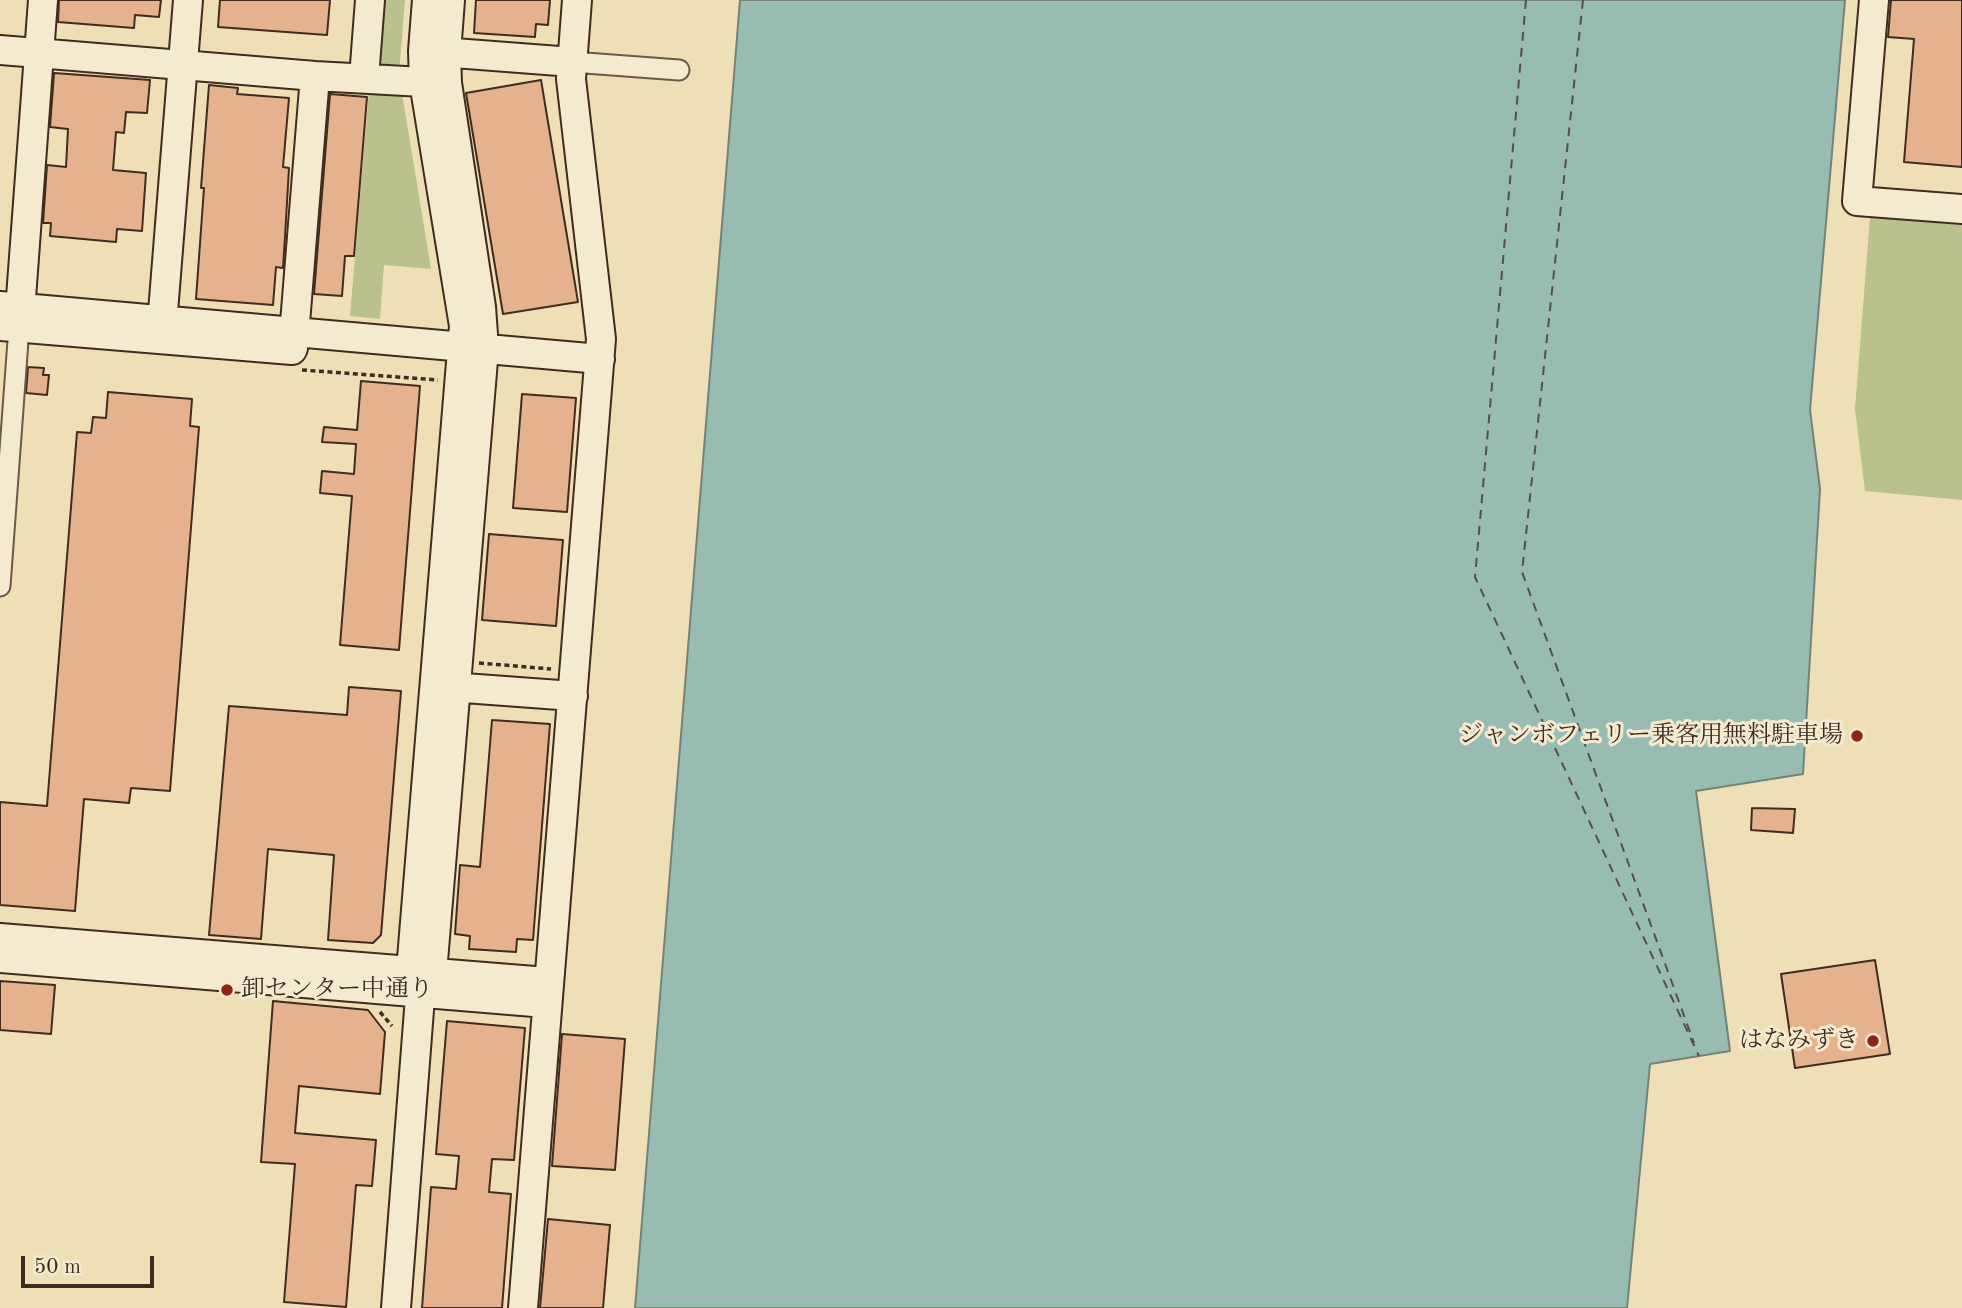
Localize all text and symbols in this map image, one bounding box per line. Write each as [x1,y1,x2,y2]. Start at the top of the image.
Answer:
place label: ジャンボフェリー乗客用無料駐車場 [1459,722,1843,750]
marker: ジャンボフェリー乗客用無料駐車場 [1849,728,1865,744]
place label: 卸センター中通り [241,976,433,1004]
marker: 卸センター中通り [219,982,235,998]
place label: はなみずき [1739,1027,1859,1055]
marker: はなみずき [1865,1033,1881,1049]
scale bar [24,1242,158,1286]
text: 50 m [34,1257,81,1278]

